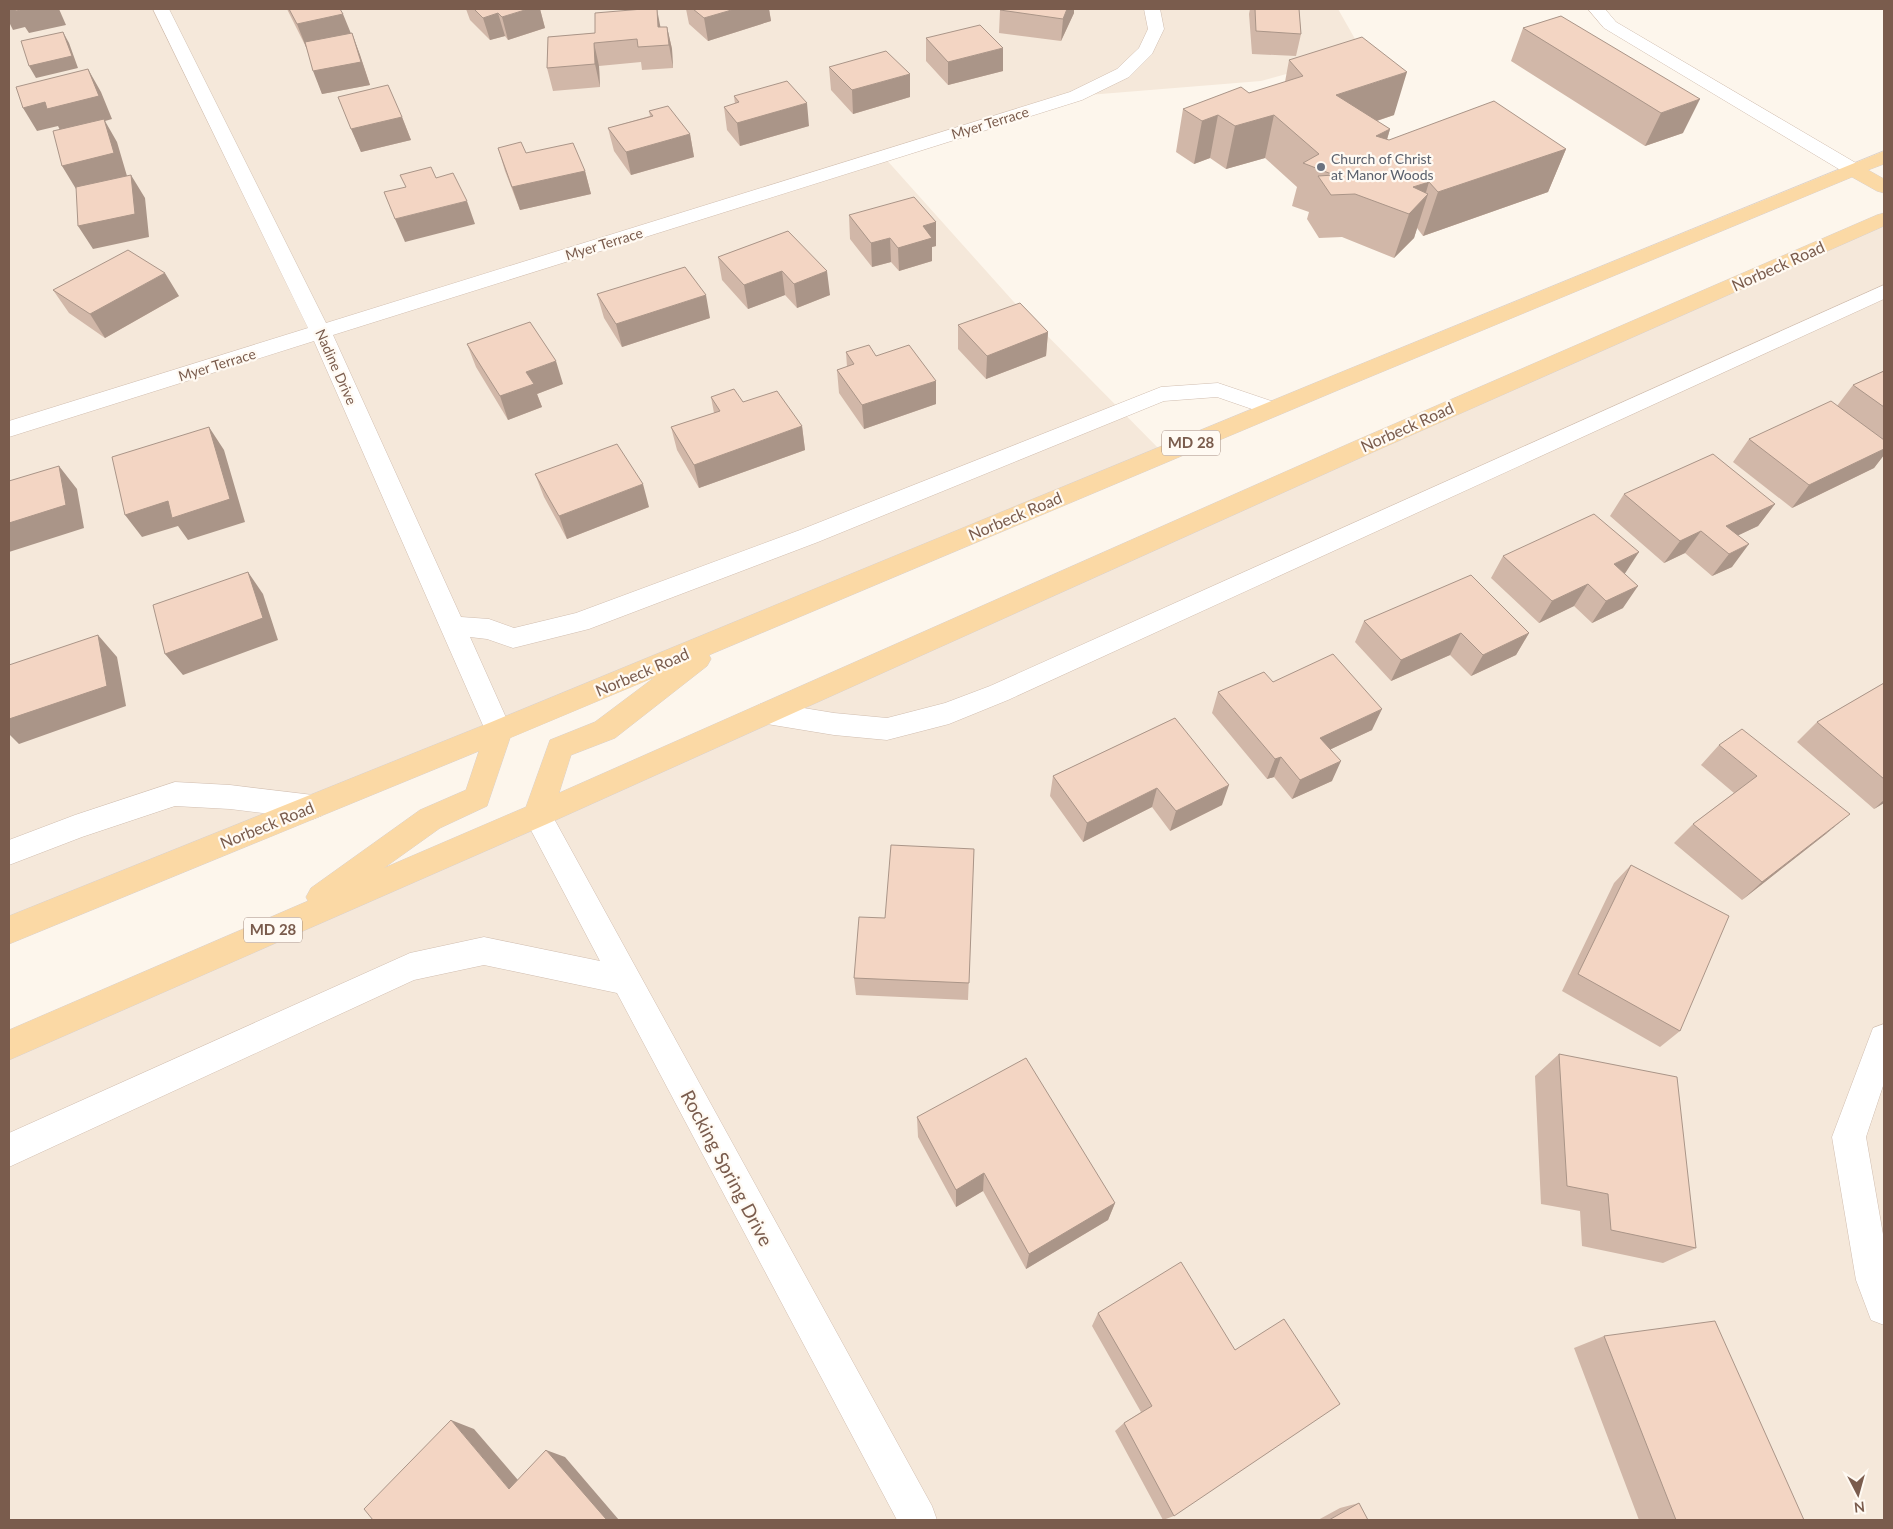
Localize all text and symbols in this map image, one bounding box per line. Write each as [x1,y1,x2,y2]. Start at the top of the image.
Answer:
street label: Myer Terrace [949,103,1031,142]
place label: Church of Christ at Manor Woods [1331,150,1434,183]
marker: Church of Christ at Manor Woods [1315,161,1327,173]
street label: Myer Terrace [563,224,645,263]
street label: Norbeck Road [1728,237,1827,294]
street label: Nadine Drive [312,326,361,407]
street label: Myer Terrace [176,345,258,384]
street label: Norbeck Road [1357,398,1456,455]
road number: MD 28 [1162,430,1220,456]
street label: Norbeck Road [965,487,1064,544]
street label: Norbeck Road [592,643,691,700]
street label: Norbeck Road [217,797,317,852]
road number: MD 28 [244,918,302,942]
street label: Rocking Spring Drive [677,1086,778,1250]
north arrow [1833,1469,1883,1519]
text: N [1853,1498,1866,1516]

